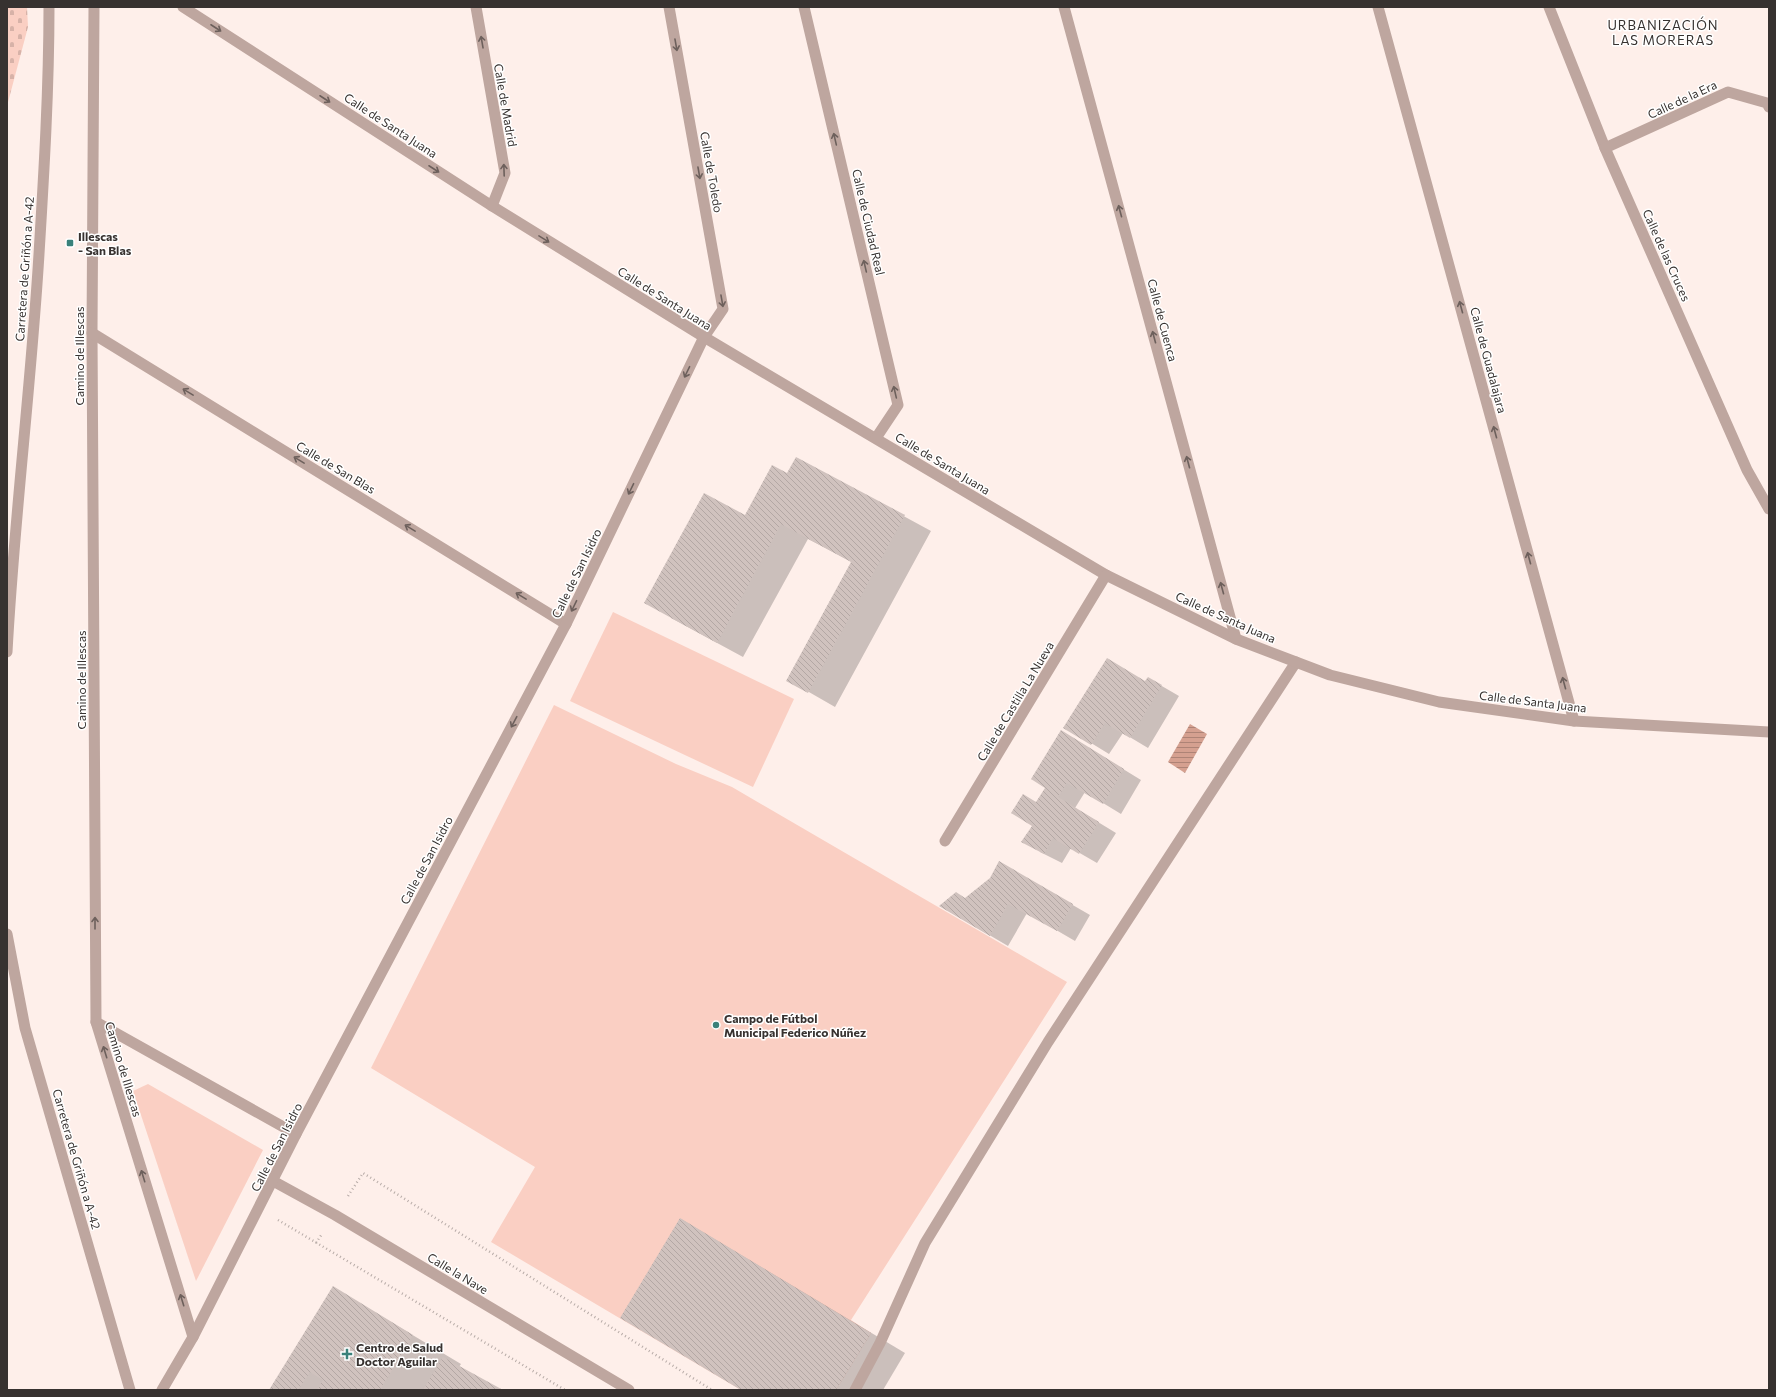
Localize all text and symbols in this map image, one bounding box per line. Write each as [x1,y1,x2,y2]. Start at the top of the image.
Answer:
district label: URBANIZACIÓN LAS MORERAS [1607,16,1719,48]
one-way arrow [210,24,221,32]
one-way arrow [478,36,486,49]
one-way arrow [672,38,680,51]
street label: Calle de Madrid [492,62,520,148]
street label: Calle de la Era [1645,77,1719,121]
street label: Calle de Santa Juana [341,90,440,161]
one-way arrow [319,95,331,103]
street label: Calle de Toledo [698,130,726,214]
one-way arrow [831,133,839,146]
one-way arrow [500,164,507,177]
one-way arrow [429,165,440,173]
one-way arrow [695,166,703,179]
street label: Calle de Ciudad Real [850,168,888,276]
street label: Carretera de Griñón a A-42 [12,196,36,342]
one-way arrow [1116,205,1123,218]
street label: Calle de las Cruces [1640,207,1694,303]
place label: Illescas - San Blas [78,229,132,257]
one-way arrow [538,235,550,243]
marker: Illescas - San Blas [65,238,75,248]
one-way arrow [861,259,869,272]
street label: Calle de Santa Juana [615,263,715,333]
street label: Calle de Cuenca [1145,277,1181,363]
one-way arrow [718,294,726,307]
one-way arrow [1456,301,1464,314]
street label: Calle de Guadalajara [1468,305,1510,415]
street label: Camino de Illescas [72,307,86,405]
one-way arrow [1150,331,1157,344]
one-way arrow [683,366,690,378]
one-way arrow [891,386,899,399]
one-way arrow [182,388,194,396]
one-way arrow [1491,426,1498,439]
street label: Calle de Santa Juana [893,429,993,498]
street label: Calle de San Blas [294,438,378,496]
one-way arrow [293,456,305,464]
one-way arrow [1184,456,1191,469]
one-way arrow [627,483,634,495]
one-way arrow [404,524,416,532]
street label: Calle de San Isidro [548,526,604,620]
one-way arrow [1525,551,1532,564]
one-way arrow [1218,582,1225,595]
street label: Calle de Santa Juana [1173,589,1278,646]
one-way arrow [516,592,527,600]
one-way arrow [570,600,577,612]
street label: Camino de Illescas [74,631,88,729]
street label: Calle de Castilla La Nueva [974,639,1056,763]
one-way arrow [1560,677,1567,690]
street label: Calle de Santa Juana [1478,687,1587,716]
one-way arrow [510,715,518,727]
street label: Calle de San Isidro [397,814,455,906]
one-way arrow [91,917,99,930]
place label: Campo de Fútbol Municipal Federico Núñez [724,1011,866,1039]
street label: Camino de Illescas [103,1020,145,1118]
marker: Campo de Fútbol Municipal Federico Núñez [711,1020,721,1030]
one-way arrow [101,1045,108,1058]
street label: Carretera de Griñón a A-42 [50,1087,104,1231]
street label: Calle de San Isidro [248,1100,304,1194]
one-way arrow [139,1169,146,1182]
street label: Calle la Nave [425,1249,491,1297]
one-way arrow [178,1294,185,1307]
place label: Centro de Salud Doctor Aguilar [356,1340,443,1368]
marker: Centro de Salud Doctor Aguilar [341,1348,353,1360]

